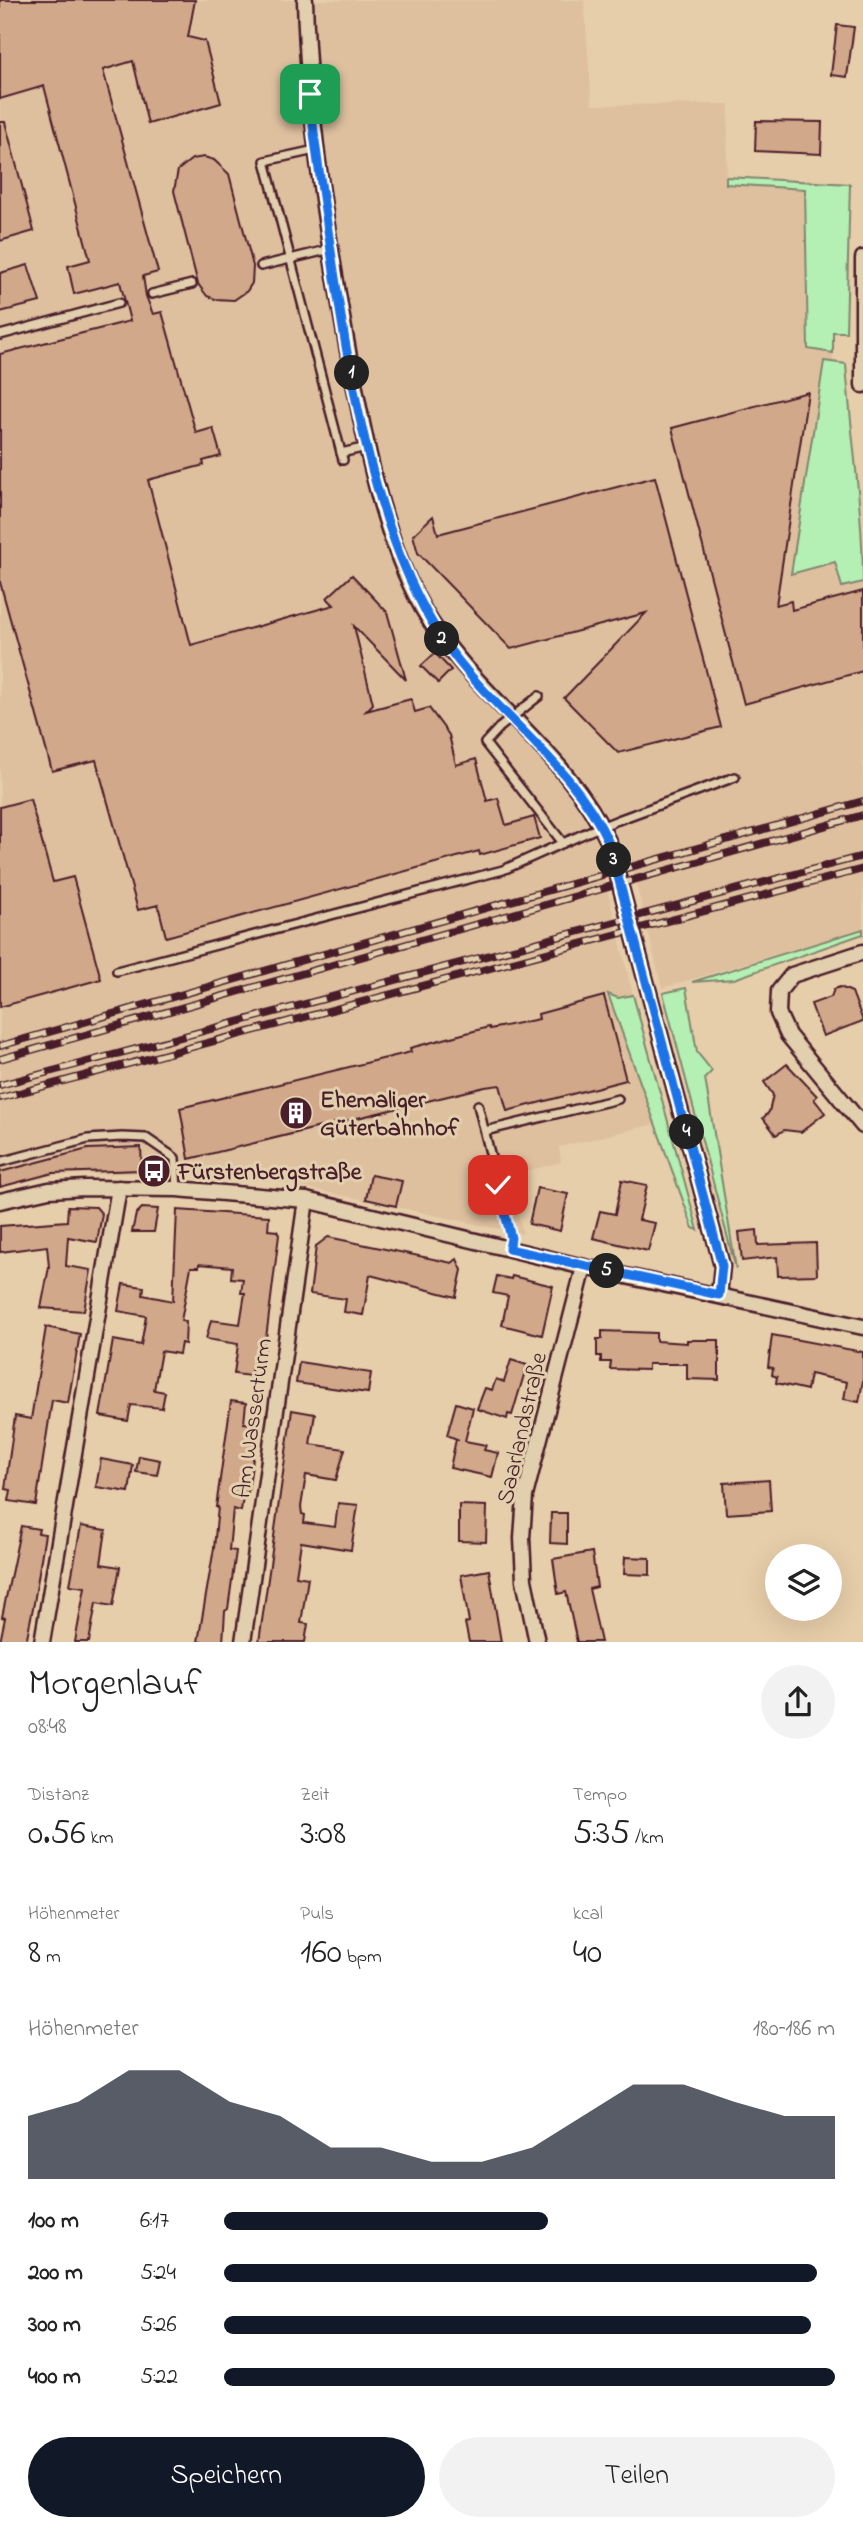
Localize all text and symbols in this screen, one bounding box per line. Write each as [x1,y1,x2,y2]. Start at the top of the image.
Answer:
pin [280,64,340,124]
icon: arrive [291,75,329,113]
pin: 1 [334,356,370,390]
text: 1 [348,359,355,386]
pin: 2 [424,622,460,656]
text: 2 [437,625,446,652]
pin: 3 [596,842,632,878]
text: 3 [610,846,617,873]
place label: Ehemaliger Güterbahnhof [320,1084,460,1147]
building icon: Ehemaliger Güterbahnhof [277,1094,315,1132]
pin: 4 [670,1114,704,1150]
text: 4 [683,1118,690,1145]
bus stop icon: Fürstenbergstraße [135,1152,173,1190]
pin [468,1155,528,1215]
place label: Fürstenbergstraße [177,1156,363,1192]
icon: check [479,1166,517,1204]
pin: 5 [590,1254,624,1288]
text: 5 [601,1257,612,1284]
street label: Am Wasserturm [226,1336,283,1501]
street label: Saarlandstraße [489,1349,558,1508]
map controls [765,1544,842,1621]
button: layers [765,1544,842,1621]
text: Morgenlauf [28,1657,202,1713]
button: share [761,1665,835,1739]
text: 08:48 [28,1711,67,1744]
text: Distanz [28,1782,89,1809]
text: Zeit [300,1782,329,1809]
text: Tempo [573,1782,627,1809]
text: 0.56 [28,1809,86,1860]
text: 3:08 [300,1809,346,1860]
text: 5:35 [573,1809,630,1860]
text: km [86,1825,114,1852]
text: /km [630,1825,664,1852]
text: Höhenmeter [28,1901,119,1928]
text: Puls [300,1901,334,1928]
text: kcal [573,1901,603,1928]
text: 8 [28,1928,41,1979]
text: 160 [300,1928,342,1979]
text: 40 [573,1928,602,1979]
text: m [41,1944,61,1971]
text: bpm [342,1944,382,1971]
text: Höhenmeter [28,2013,139,2046]
text: 180–186 m [753,2013,835,2046]
text: 100 m [28,2205,79,2238]
text: 6:17 [140,2205,169,2238]
text: 200 m [28,2257,83,2290]
text: 5:24 [140,2257,176,2290]
text: 300 m [28,2309,81,2342]
text: 5:26 [140,2309,177,2342]
text: 400 m [28,2361,81,2394]
text: 5:22 [140,2361,178,2394]
button: Speichern [28,2437,425,2517]
button: Teilen [439,2437,835,2517]

